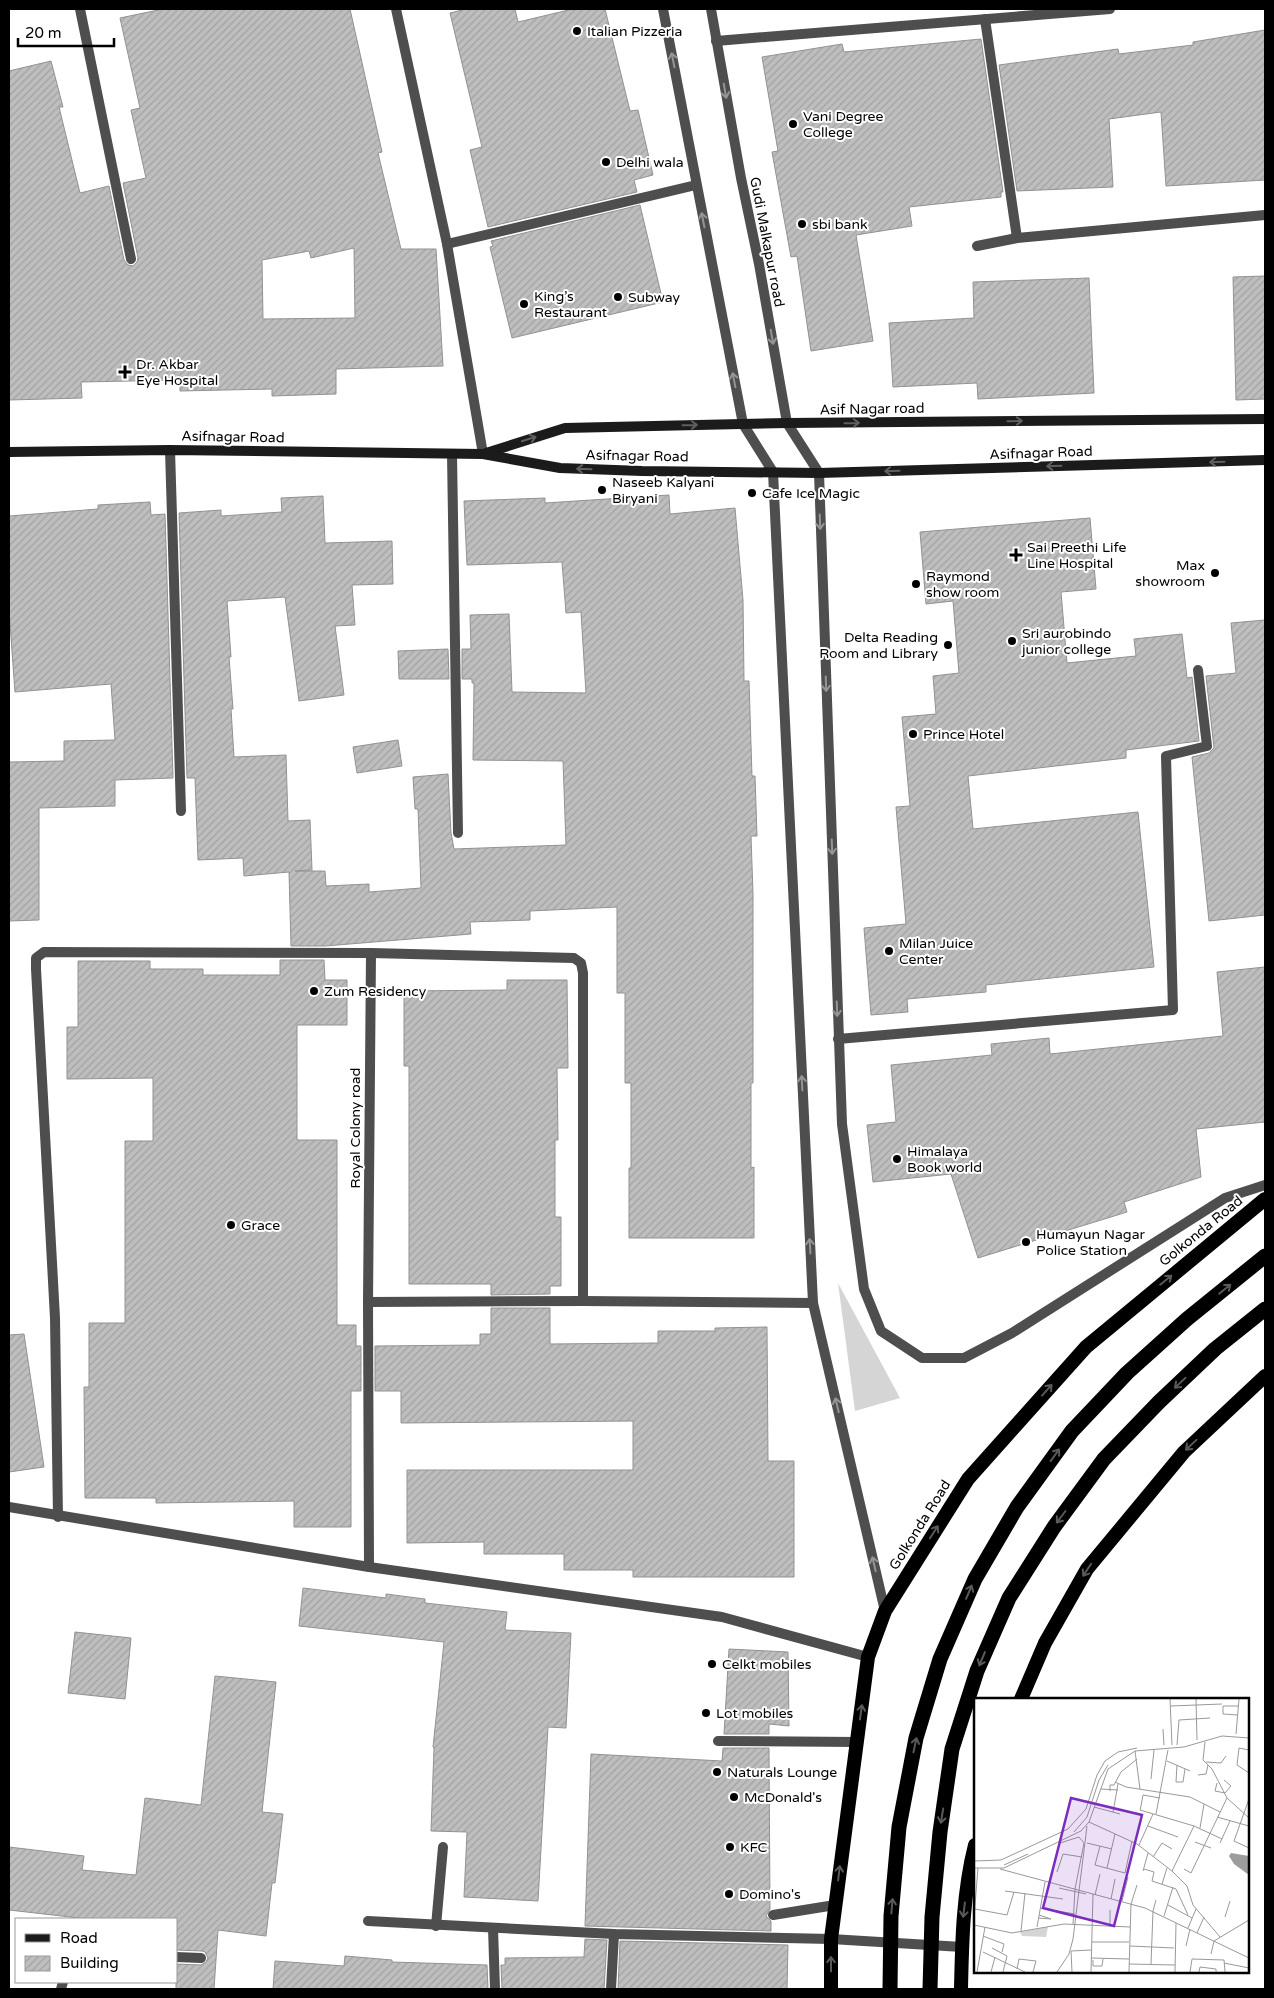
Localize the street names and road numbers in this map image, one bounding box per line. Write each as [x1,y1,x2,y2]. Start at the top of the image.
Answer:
street label: Gudi Malkapur road [746,176,788,308]
street label: Asif Nagar road [819,400,925,418]
street label: Asifnagar Road [181,428,285,446]
street label: Asifnagar Road [989,443,1093,463]
street label: Asifnagar Road [585,447,689,465]
street label: Royal Colony road [347,1068,364,1188]
street label: Golkonda Road [1156,1192,1246,1270]
street label: Golkonda Road [886,1477,954,1573]

